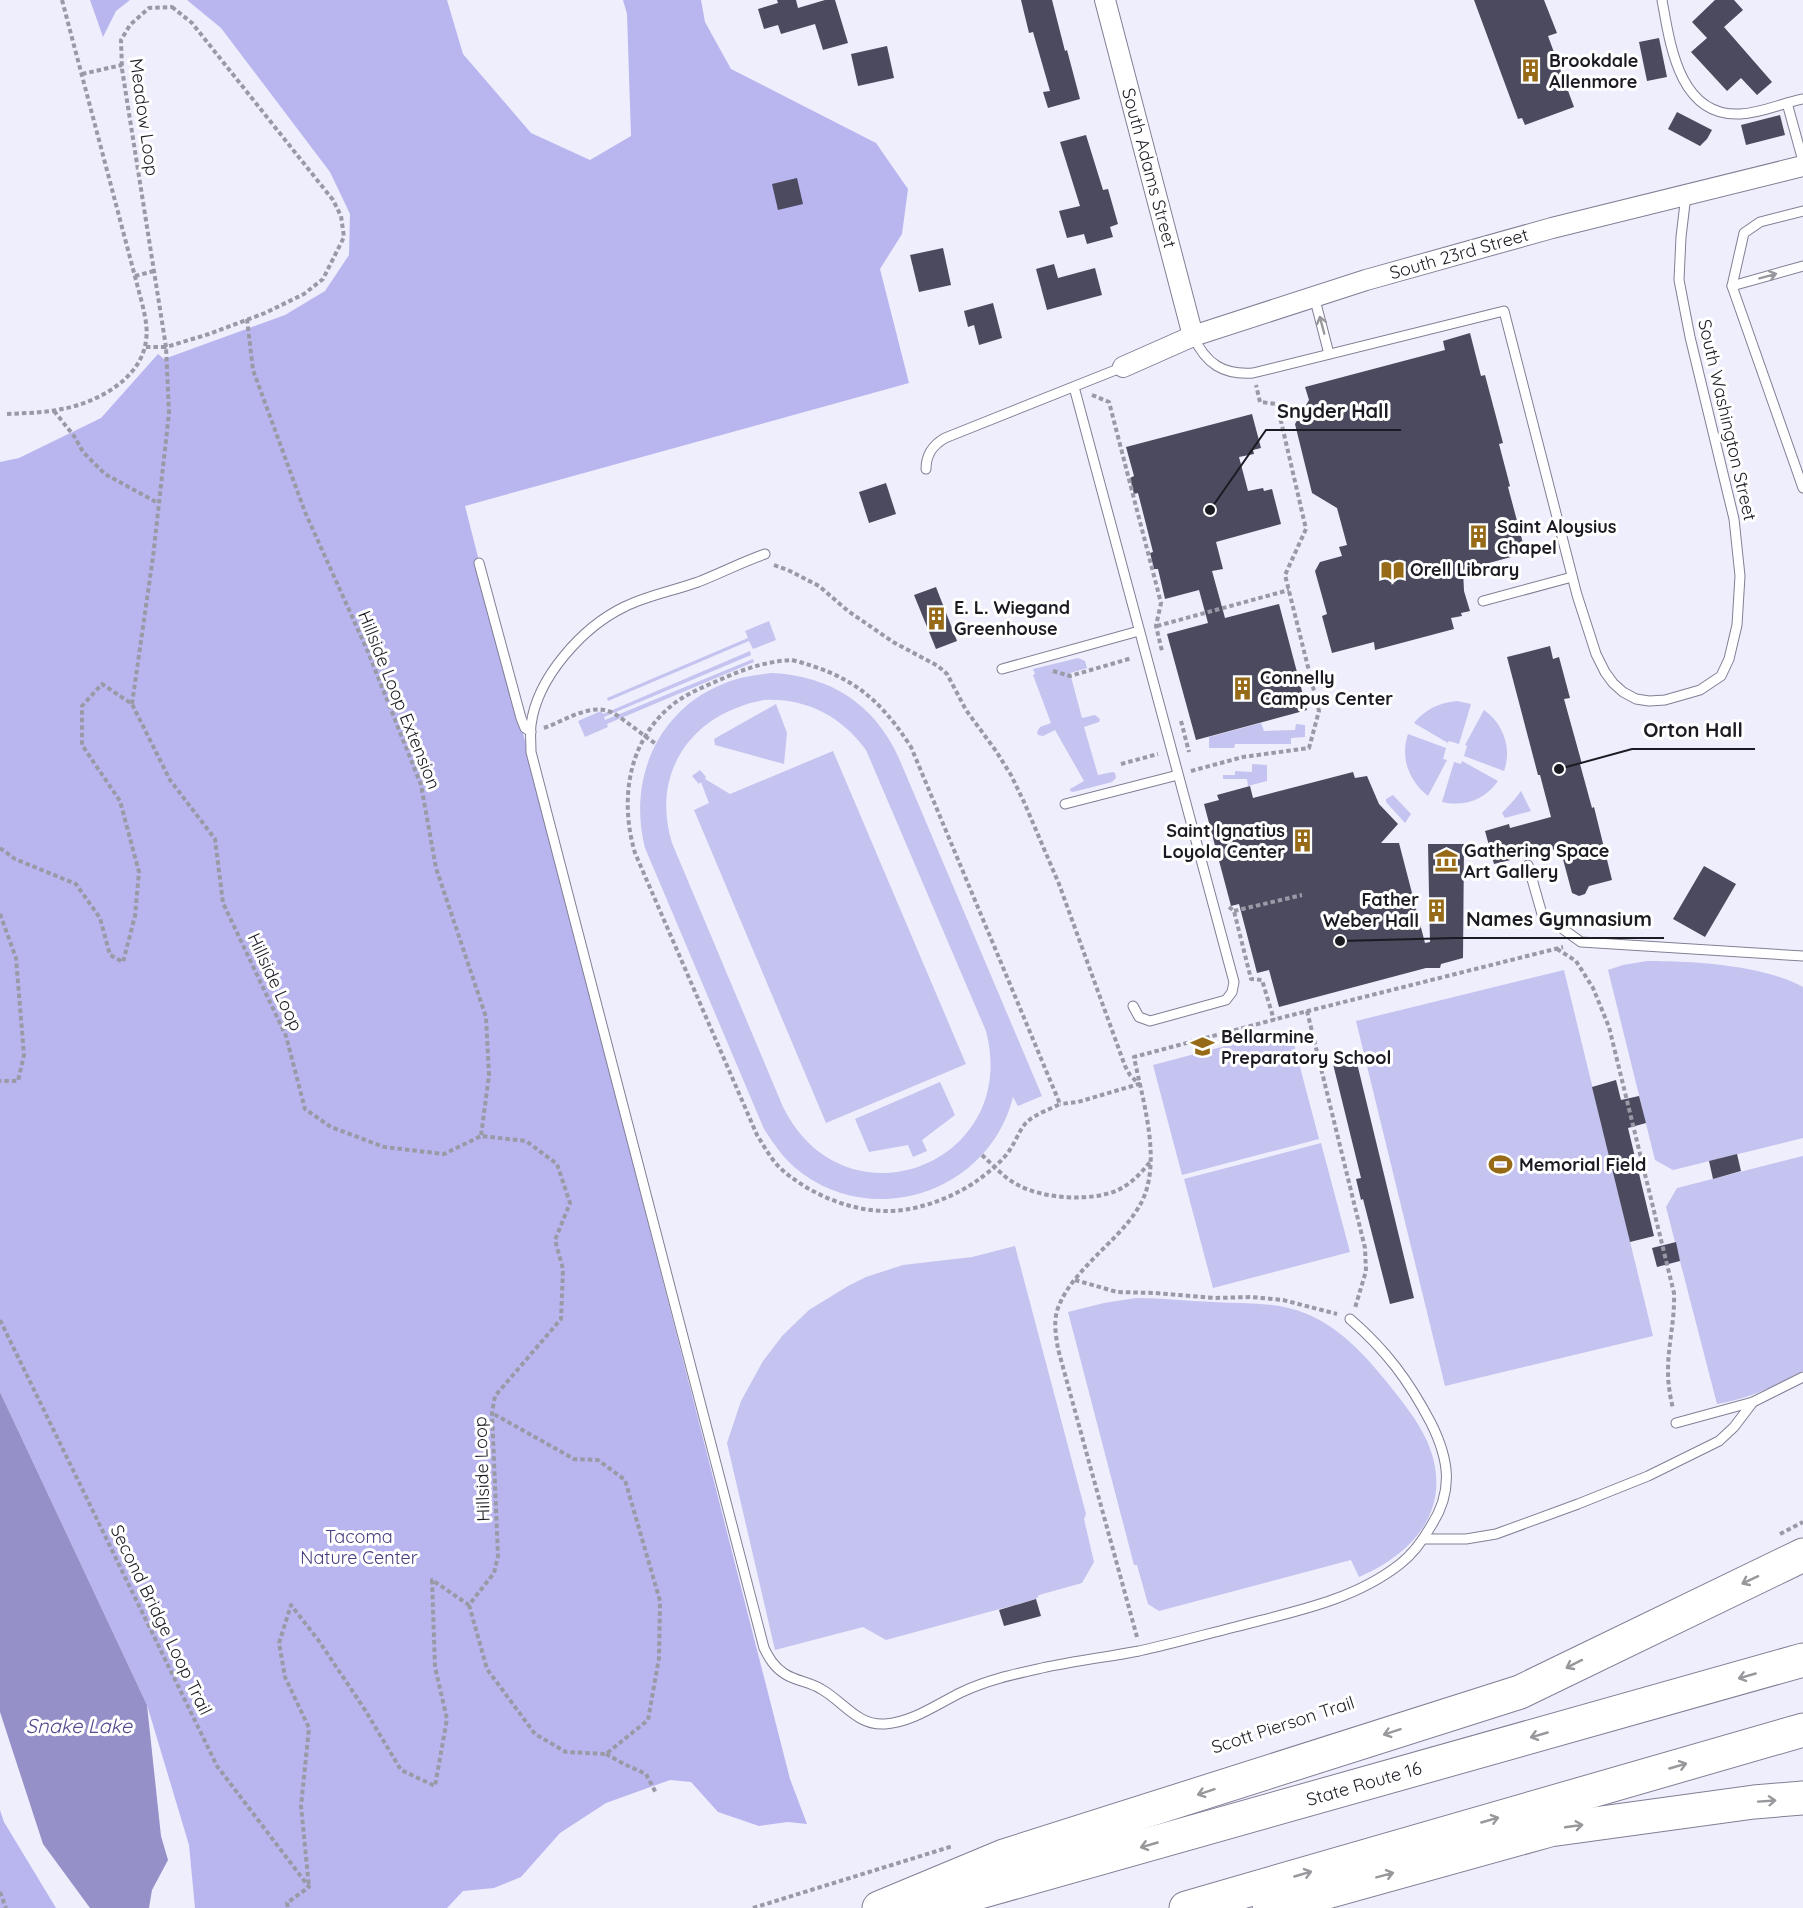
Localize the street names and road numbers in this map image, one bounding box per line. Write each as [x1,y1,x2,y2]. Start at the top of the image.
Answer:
street label: Meadow Loop [125,57,164,177]
street label: South Adams Street [1117,85,1182,250]
street label: South 23rd Street [1387,223,1531,284]
street label: South Washington Street [1693,317,1762,523]
street label: Hillside Loop Extension [353,607,446,792]
street label: Hillside Loop [243,929,308,1035]
street label: Hillside Loop [468,1416,495,1522]
street label: Second Bridge Loop Trail [105,1521,218,1719]
street label: Scott Pierson Trail [1208,1691,1357,1759]
street label: State Route 16 [1304,1756,1424,1811]

